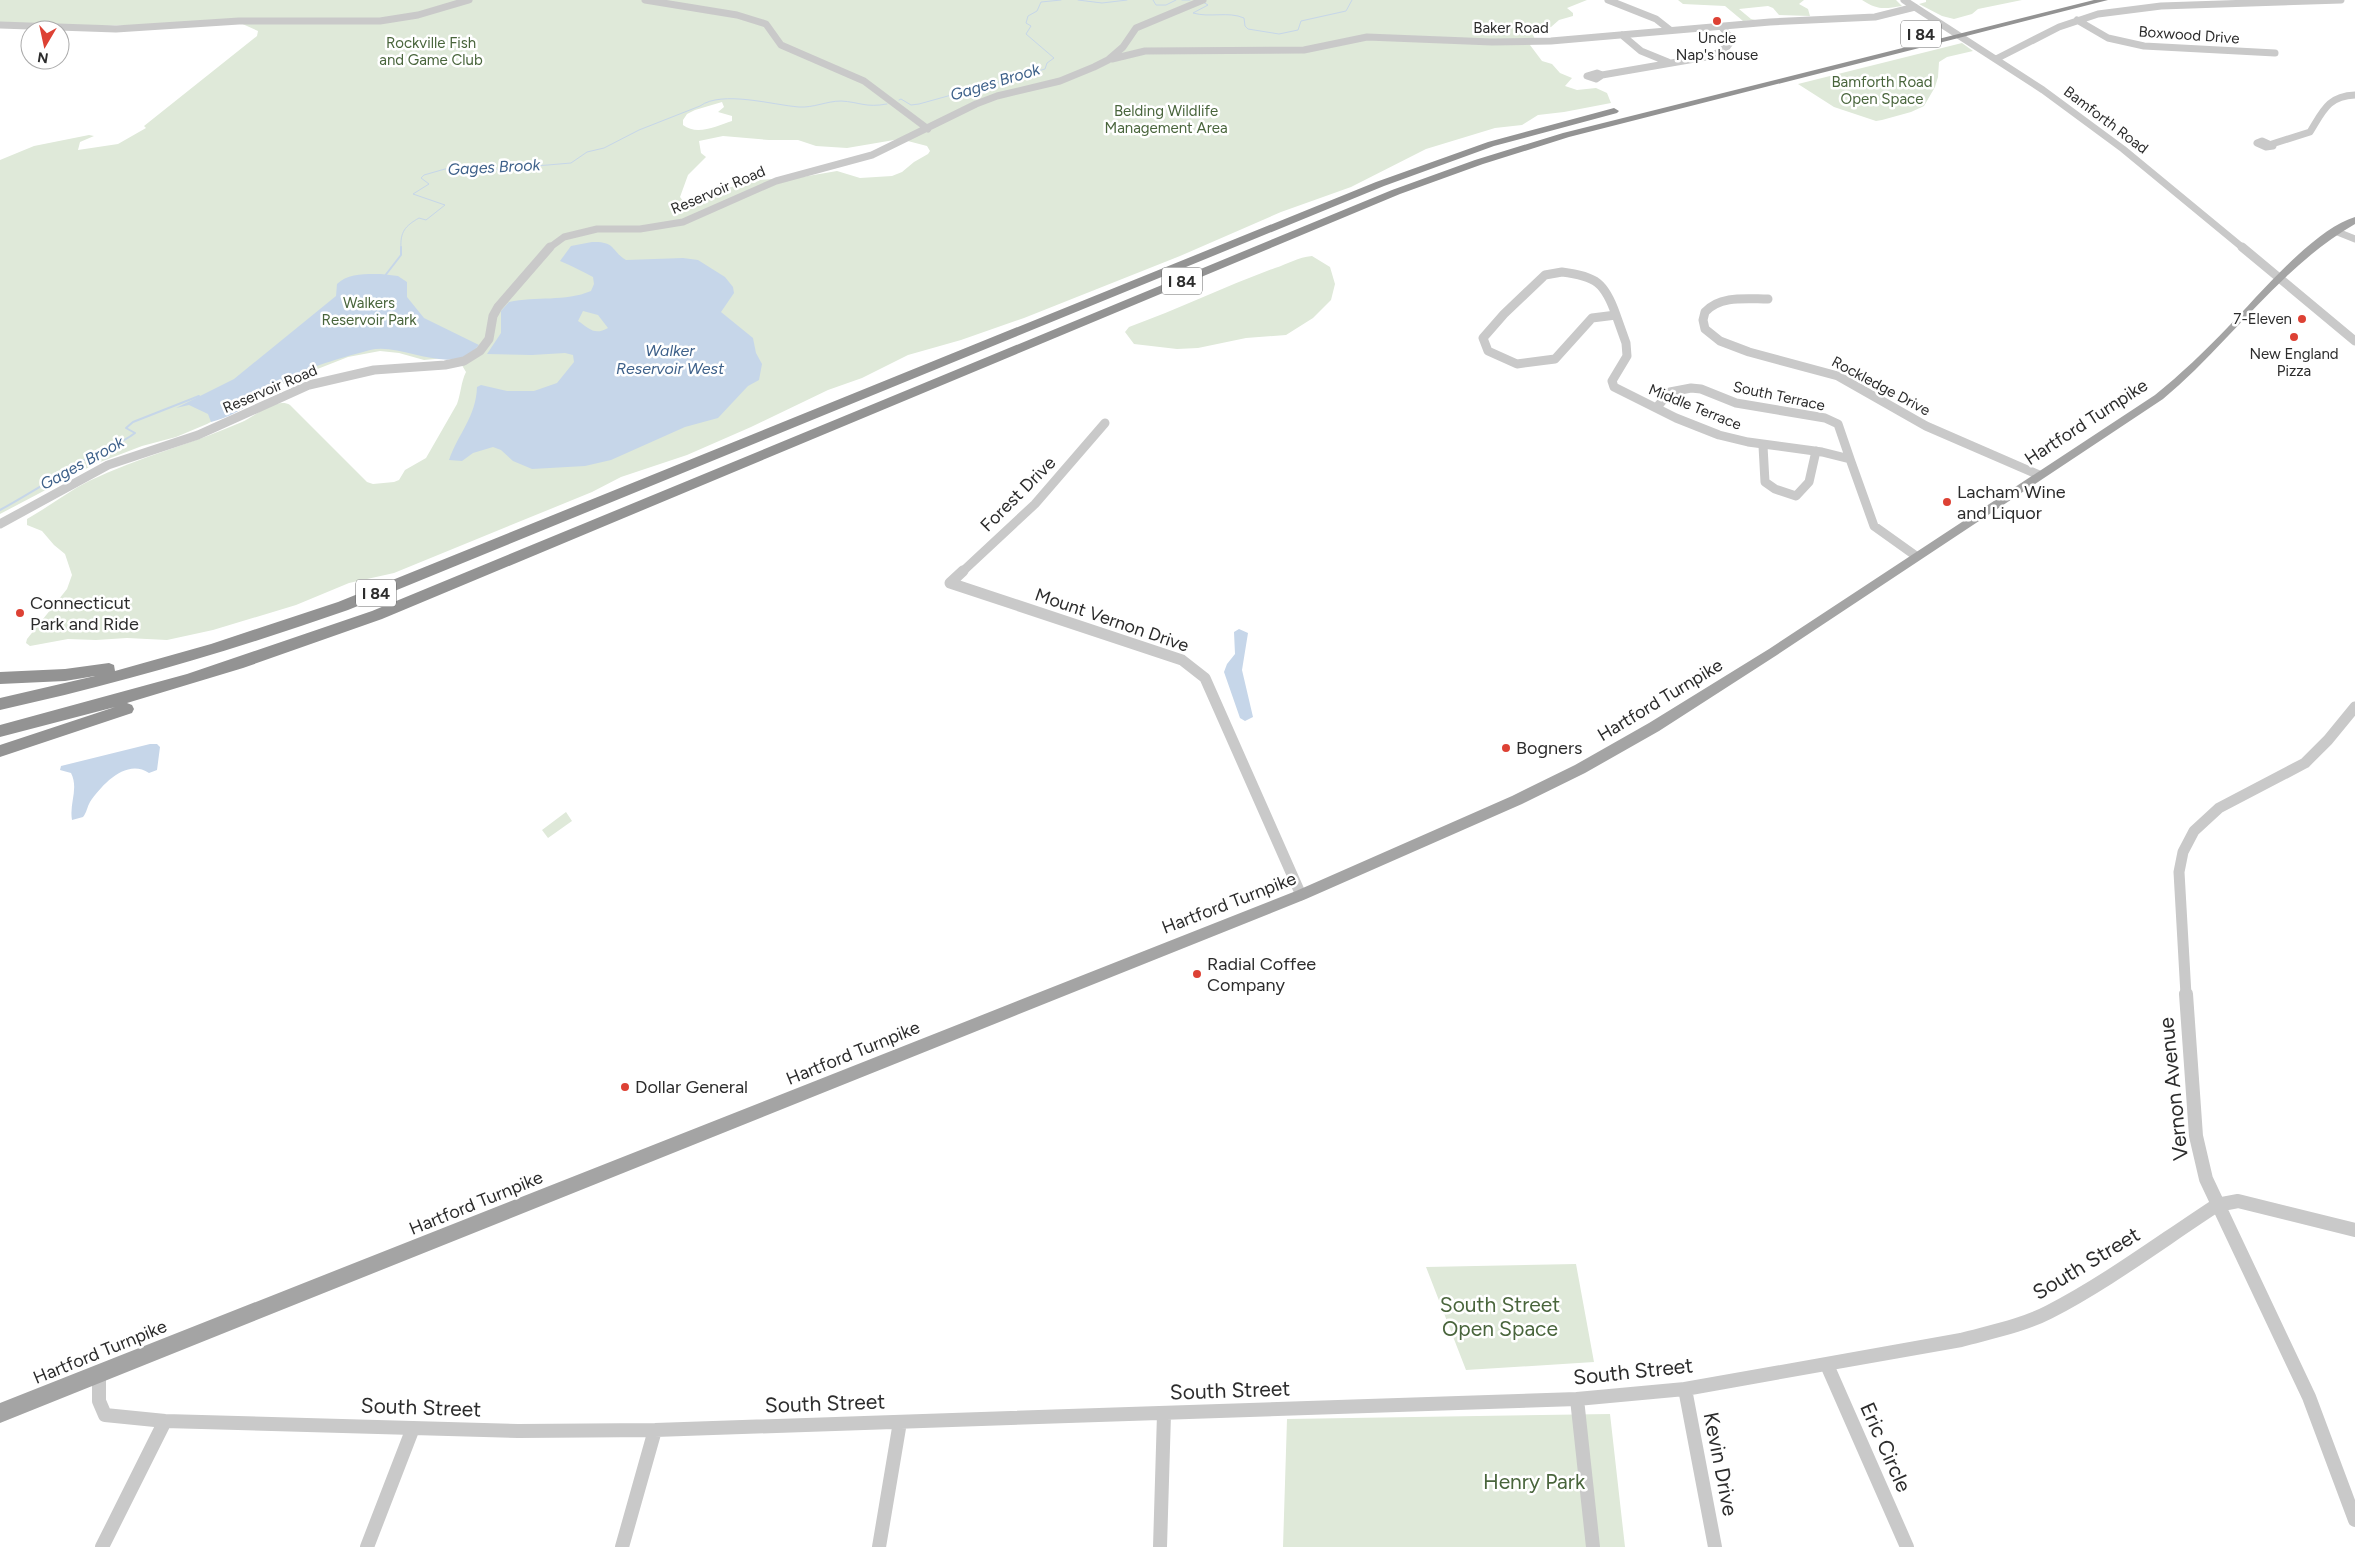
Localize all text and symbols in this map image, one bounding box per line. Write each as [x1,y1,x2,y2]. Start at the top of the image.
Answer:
marker: Uncle Nap's house [1711,15,1723,27]
street label: Baker Road [1473,19,1549,37]
north arrow [20,20,70,70]
road number: I 84 [1901,20,1941,48]
street label: Boxwood Drive [2138,22,2240,48]
place label: Uncle Nap's house [1676,29,1758,64]
park label: Rockville Fish and Game Club [379,34,483,69]
text: N [36,48,50,67]
water label: Gages Brook [948,59,1043,105]
park label: Bamforth Road Open Space [1831,73,1933,108]
street label: Bamforth Road [2060,82,2152,158]
park label: Belding Wildlife Management Area [1104,102,1228,137]
water label: Gages Brook [447,155,542,179]
street label: Reservoir Road [668,162,768,218]
road number: I 84 [1162,268,1202,294]
park label: Walkers Reservoir Park [322,294,417,329]
place label: 7-Eleven [2233,310,2292,328]
marker: 7-Eleven [2296,313,2308,325]
marker: New England Pizza [2288,331,2300,343]
water label: Walker Reservoir West [616,341,725,378]
place label: New England Pizza [2249,345,2339,380]
street label: Rockledge Drive [1829,352,1933,420]
street label: Reservoir Road [220,361,320,417]
street label: Hartford Turnpike [2020,374,2152,470]
street label: South Terrace [1731,377,1827,415]
street label: Middle Terrace [1646,380,1744,434]
water label: Gages Brook [37,432,128,494]
street label: Forest Drive [976,452,1060,536]
place label: Lacham Wine and Liquor [1957,481,2066,524]
marker: Lacham Wine and Liquor [1941,496,1953,508]
road number: I 84 [356,580,396,606]
street label: Mount Vernon Drive [1032,583,1192,657]
place label: Connecticut Park and Ride [30,592,139,635]
marker: Connecticut Park and Ride [14,607,26,619]
street label: Hartford Turnpike [1593,654,1727,746]
place label: Bogners [1516,737,1582,759]
marker: Bogners [1500,742,1512,754]
street label: Hartford Turnpike [1159,867,1299,939]
place label: Radial Coffee Company [1207,953,1316,996]
marker: Radial Coffee Company [1191,968,1203,980]
street label: Hartford Turnpike [783,1016,923,1090]
street label: Vernon Avenue [2153,1016,2193,1162]
place label: Dollar General [635,1076,748,1098]
marker: Dollar General [619,1081,631,1093]
street label: Hartford Turnpike [406,1166,546,1240]
street label: South Street [2028,1221,2144,1305]
park label: South Street Open Space [1440,1292,1560,1341]
street label: Hartford Turnpike [30,1315,170,1389]
street label: South Street [1572,1352,1694,1390]
street label: South Street [1169,1375,1291,1405]
street label: South Street [764,1388,886,1418]
street label: South Street [360,1392,482,1422]
street label: Eric Circle [1855,1398,1917,1496]
street label: Kevin Drive [1699,1410,1743,1518]
park label: Henry Park [1483,1469,1586,1494]

